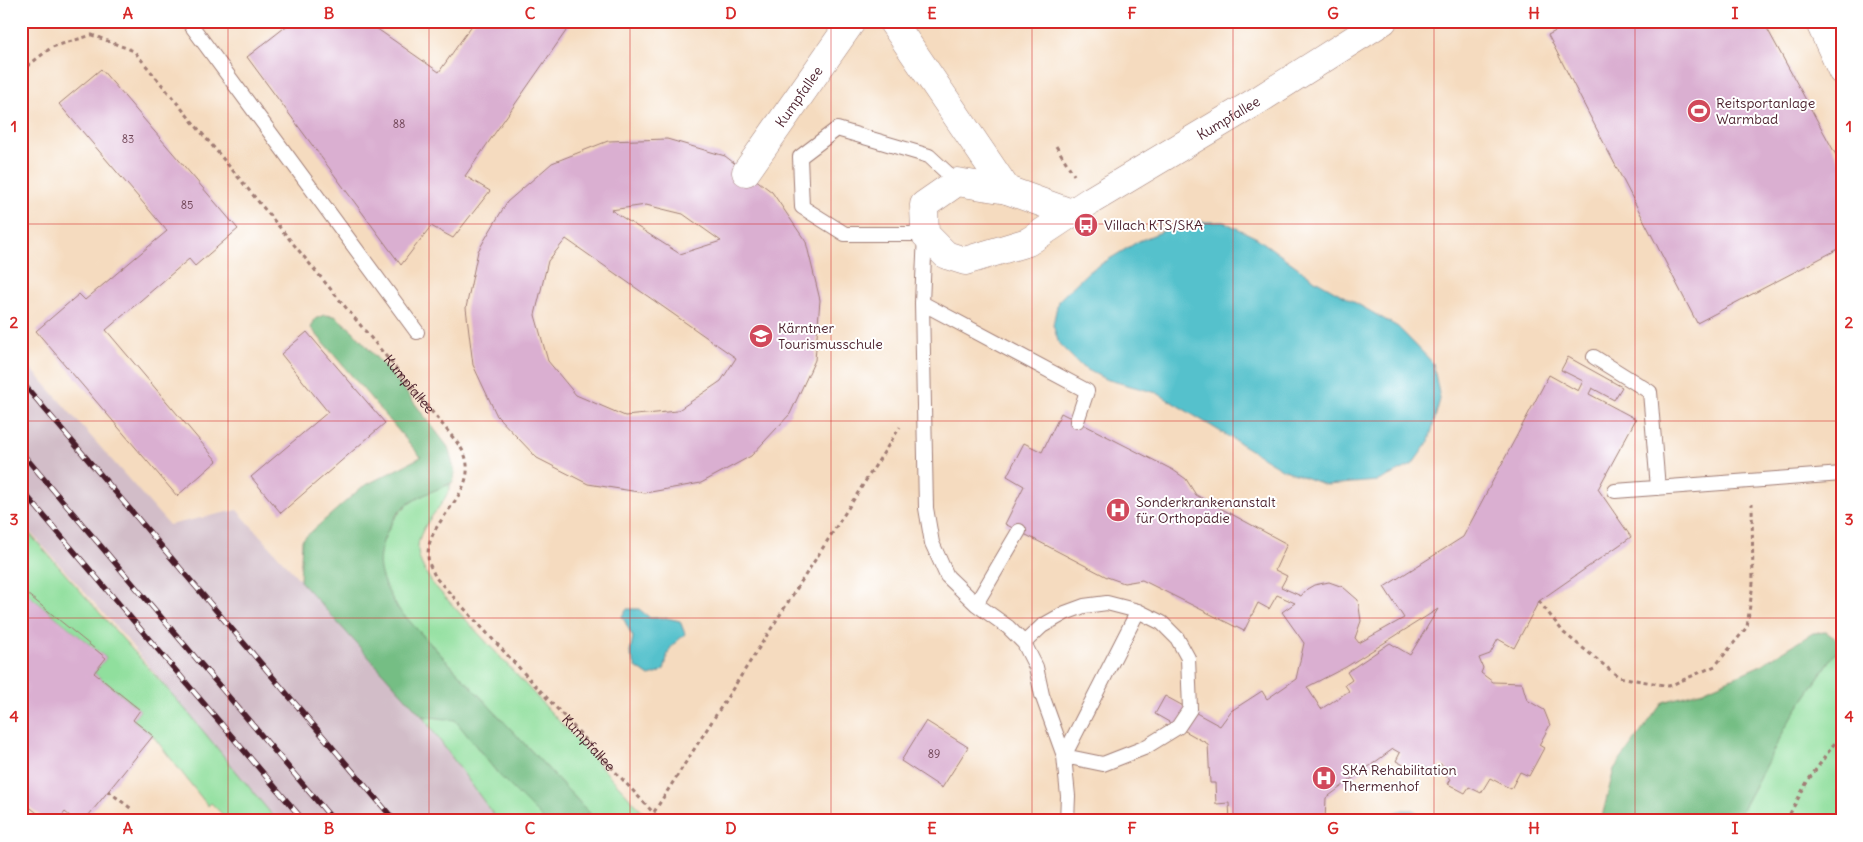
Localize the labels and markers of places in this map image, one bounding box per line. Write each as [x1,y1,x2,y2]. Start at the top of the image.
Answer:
place label: Reitsportanlage Warmbad [1716,94,1815,128]
sports icon: Reitsportanlage Warmbad [1686,98,1712,124]
bus stop icon: Villach KTS/SKA [1073,212,1099,238]
place label: Villach KTS/SKA [1104,216,1203,234]
place label: Kärntner Tourismusschule [778,319,883,353]
school or university icon: Kärntner Tourismusschule [748,323,774,349]
place label: Sonderkrankenanstalt für Orthopädie [1136,493,1276,527]
hospital icon: Sonderkrankenanstalt für Orthopädie [1105,497,1131,523]
place label: SKA Rehabilitation Thermenhof [1342,761,1457,795]
hospital icon: SKA Rehabilitation Thermenhof [1311,765,1337,791]

